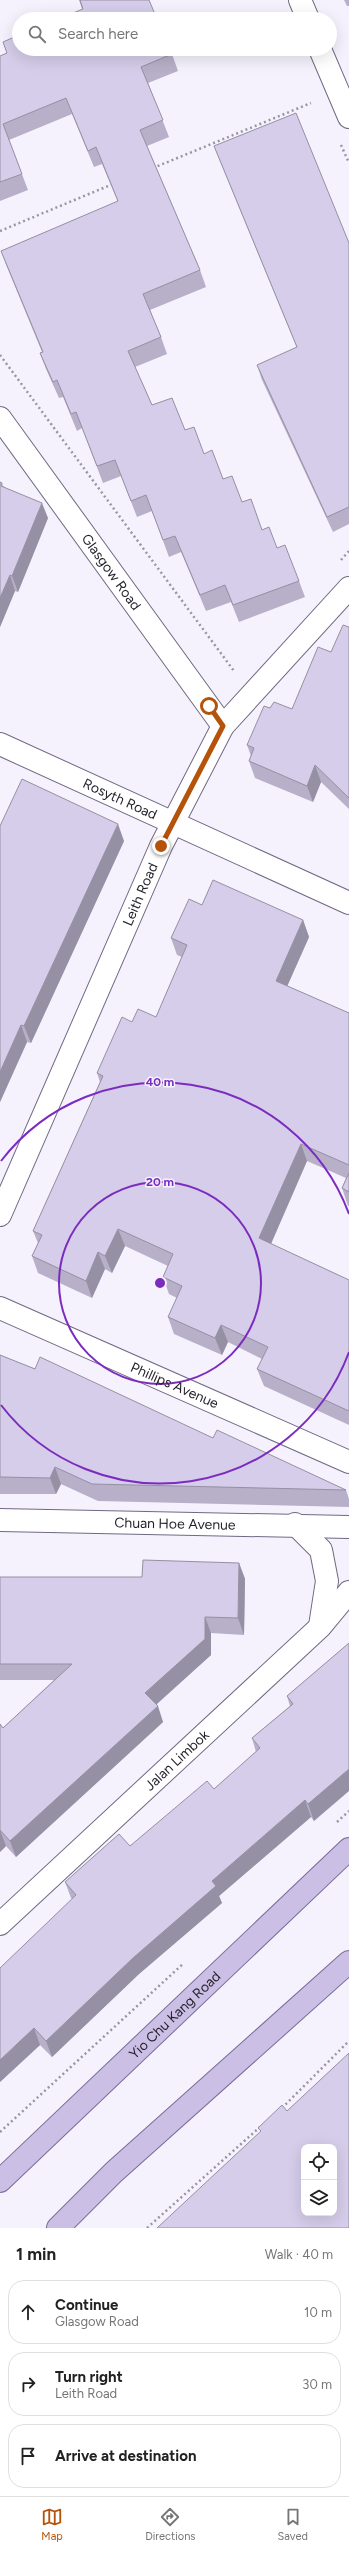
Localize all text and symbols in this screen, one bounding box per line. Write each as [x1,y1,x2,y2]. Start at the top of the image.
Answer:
search box [12,12,337,56]
icon: search [26,23,48,45]
text: Search here [58,25,138,43]
street label: Glasgow Road [78,530,145,613]
route start [200,697,218,715]
street label: Rosyth Road [80,774,160,823]
route end [152,837,170,855]
street label: Leith Road [119,860,161,928]
text: 40 m [146,1075,174,1089]
text: 20 m [146,1175,174,1189]
centre of rings [153,1276,167,1290]
street label: Phillips Avenue [128,1358,222,1412]
street label: Chuan Hoe Avenue [114,1514,236,1533]
street label: Jalan Limbok [141,1726,212,1794]
street label: Yio Chu Kang Road [125,1967,224,2062]
map controls [301,2144,337,2216]
button: locate [301,2144,337,2180]
button: layers [301,2180,337,2216]
text: 1 min [16,2244,56,2264]
text: Walk · 40 m [265,2247,333,2262]
text: Continue [55,2296,118,2314]
icon: ahead [17,2301,39,2323]
text: 10 m [304,2305,332,2320]
text: Glasgow Road [55,2314,139,2329]
text: Turn right [55,2368,123,2386]
icon: right [17,2373,39,2395]
text: 30 m [302,2377,332,2392]
text: Leith Road [55,2386,117,2401]
icon: arrive [17,2445,39,2467]
text: Arrive at destination [55,2447,196,2465]
tab: Map [41,2506,63,2543]
tab: Directions [145,2506,195,2543]
tab: Saved [278,2506,308,2543]

